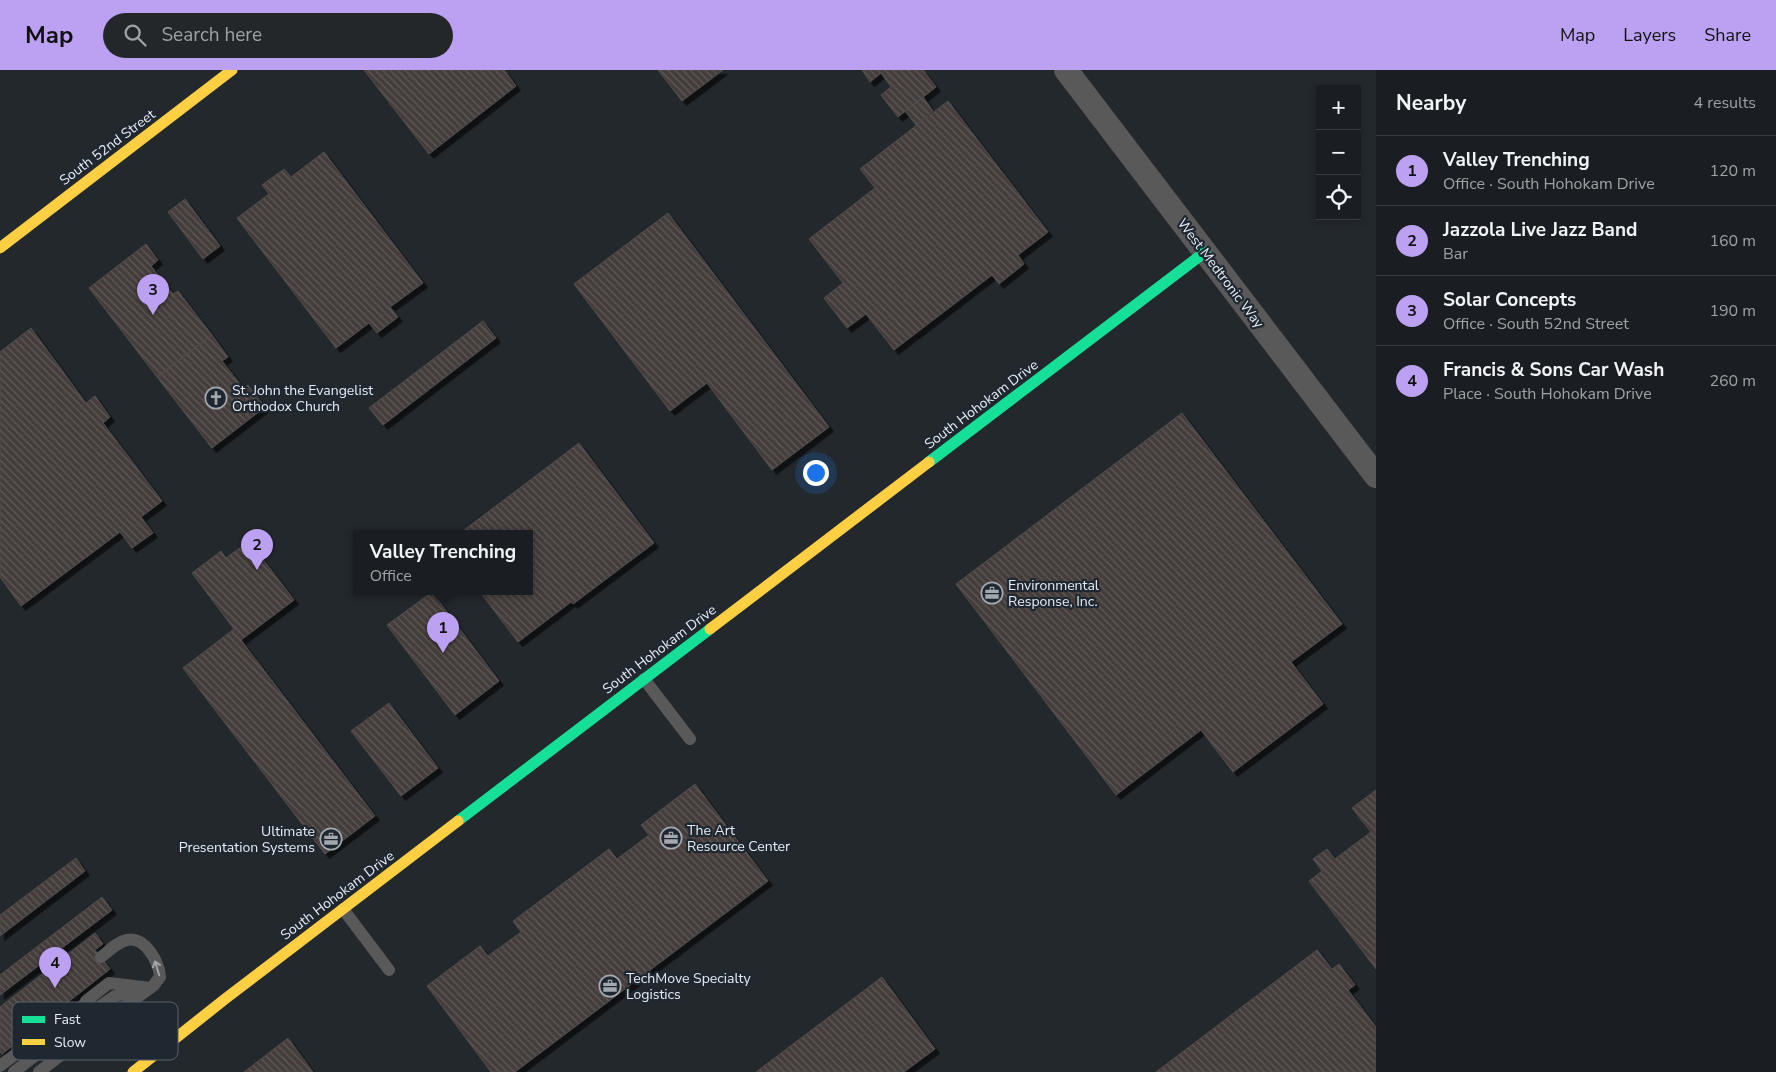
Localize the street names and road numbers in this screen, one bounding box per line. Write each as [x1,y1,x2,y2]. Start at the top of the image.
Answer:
street label: South 52nd Street [55,105,159,190]
street label: West Medtronic Way [1173,215,1269,333]
street label: South Hohokam Drive [920,355,1042,454]
street label: South Hohokam Drive [598,600,720,699]
street label: South Hohokam Drive [276,846,398,945]

